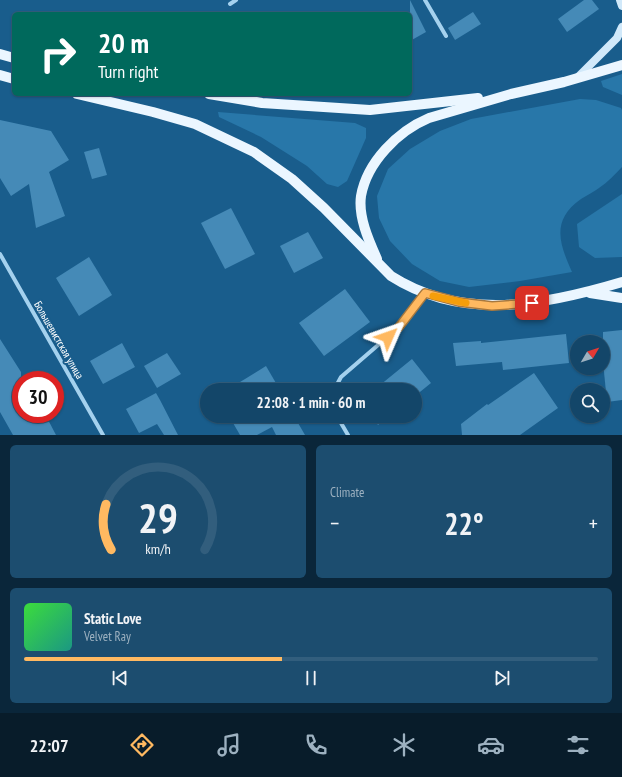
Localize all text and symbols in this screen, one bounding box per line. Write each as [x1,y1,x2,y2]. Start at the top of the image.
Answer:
text: 20 m [98,24,149,61]
icon: right [32,28,84,80]
text: Turn right [98,60,158,83]
pin [515,286,549,320]
icon: arrive [521,292,543,314]
street label: Большевистская улица [31,299,87,381]
position arrow [367,316,409,358]
north arrow [570,335,610,375]
map controls [570,335,610,423]
speed limit sign: 30 [12,371,64,423]
button: search [570,383,610,423]
text: 22:08 · 1 min · 60 m [257,393,365,412]
text: Climate [330,484,364,501]
text: 29 [138,490,178,543]
text: 22° [444,504,484,543]
text: − [330,509,339,537]
text: + [589,509,598,537]
text: km/h [145,538,171,557]
text: Static Love [84,609,142,628]
text: Velvet Ray [84,628,131,645]
icon: previous [109,667,131,689]
icon: pause [300,667,322,689]
icon: next [491,667,513,689]
icon: directions [128,731,156,759]
icon: music [215,731,243,759]
icon: phone [302,731,330,759]
icon: climate [390,731,418,759]
icon: car [477,731,505,759]
icon: filters [564,731,592,759]
text: 22:07 [30,734,69,757]

